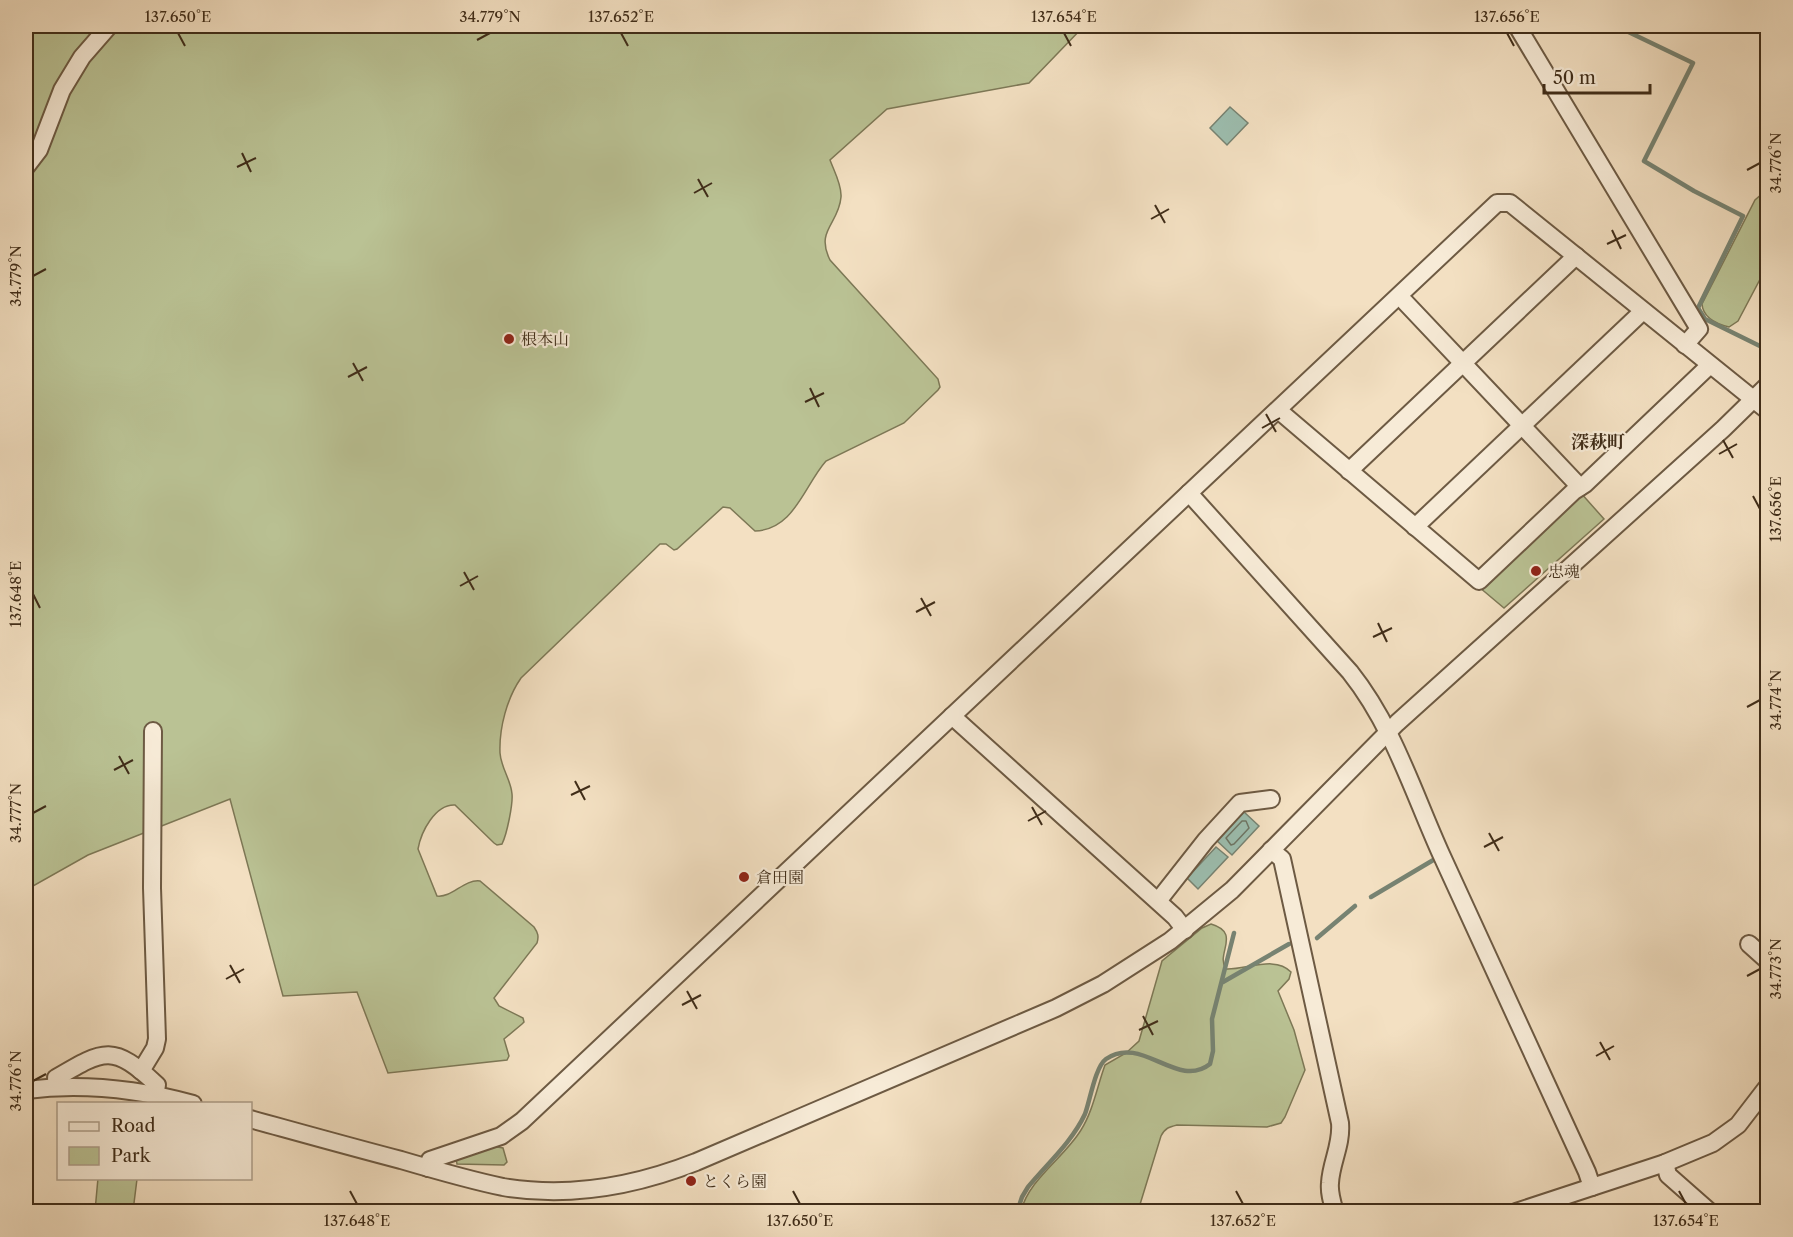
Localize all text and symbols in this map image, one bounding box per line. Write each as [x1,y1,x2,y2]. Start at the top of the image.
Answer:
text: 137.650°E [145,7,211,26]
text: 34.779°N [459,7,521,26]
text: 137.652°E [588,7,654,26]
text: 137.654°E [1031,7,1097,26]
text: 137.656°E [1474,7,1540,26]
scale bar [1544,57,1650,95]
text: 50 m [1553,67,1596,89]
text: 34.776°N [1766,132,1785,194]
text: 34.779°N [6,245,25,307]
place label: 根本山 [521,329,569,349]
marker: 根本山 [502,332,516,346]
district label: 深萩町 [1571,431,1625,453]
text: 137.656°E [1766,476,1785,542]
text: 137.648°E [6,561,25,627]
place label: 忠魂 [1548,561,1580,581]
marker: 忠魂 [1529,564,1543,578]
text: 34.774°N [1766,670,1785,730]
text: 34.777°N [6,783,25,843]
place label: 倉田園 [756,867,804,887]
marker: 倉田園 [737,870,751,884]
text: 34.773°N [1766,938,1785,1000]
text: 34.776°N [6,1050,25,1112]
legend [57,1102,252,1180]
text: Road [111,1115,156,1137]
text: Park [111,1145,152,1167]
place label: とくら園 [703,1171,767,1191]
marker: とくら園 [684,1174,698,1188]
text: 137.648°E [324,1211,390,1230]
text: 137.650°E [767,1211,833,1230]
text: 137.652°E [1210,1211,1276,1230]
text: 137.654°E [1653,1211,1719,1230]

